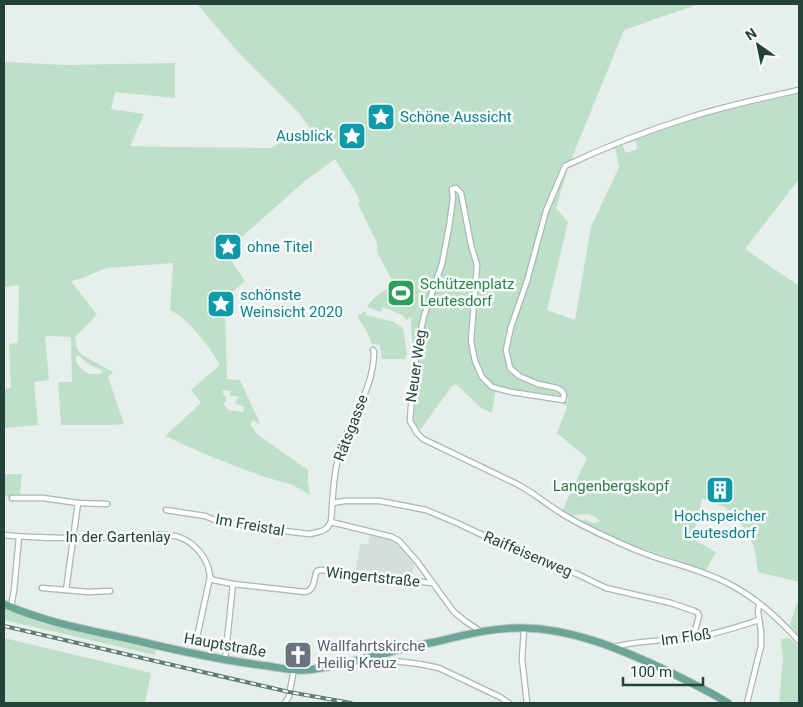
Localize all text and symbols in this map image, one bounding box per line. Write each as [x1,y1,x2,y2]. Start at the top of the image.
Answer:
north arrow [733,20,783,70]
text: N [742,25,759,44]
place icon: Schöne Aussicht [366,102,396,132]
place label: Schöne Aussicht [400,108,512,126]
place icon: Ausblick [337,121,367,151]
place label: Ausblick [276,127,333,145]
place icon: ohne Titel [213,232,243,262]
place label: ohne Titel [247,238,313,256]
place label: Schützenplatz Leutesdorf [420,275,514,310]
sports icon: Schützenplatz Leutesdorf [386,278,416,308]
place label: schönste Weinsicht 2020 [240,286,343,321]
place icon: schönste Weinsicht 2020 [206,289,236,319]
street label: Neuer Weg [402,329,430,403]
street label: Rätsgasse [330,392,372,464]
building icon: Hochspeicher Leutesdorf [705,475,735,505]
park label: Langenbergskopf [553,477,670,495]
place label: Hochspeicher Leutesdorf [674,507,766,542]
street label: Im Freistal [214,510,286,540]
street label: Raiffeisenweg [481,527,575,581]
street label: In der Gartenlay [65,528,171,546]
street label: Wingertstraße [325,563,421,591]
street label: Im Floß [660,625,712,649]
street label: Hauptstraße [183,629,267,661]
place label: Wallfahrtskirche Heilig Kreuz [317,637,426,672]
church icon: Wallfahrtskirche Heilig Kreuz [283,640,313,670]
scale bar [623,654,703,686]
text: 100 m [630,663,672,681]

